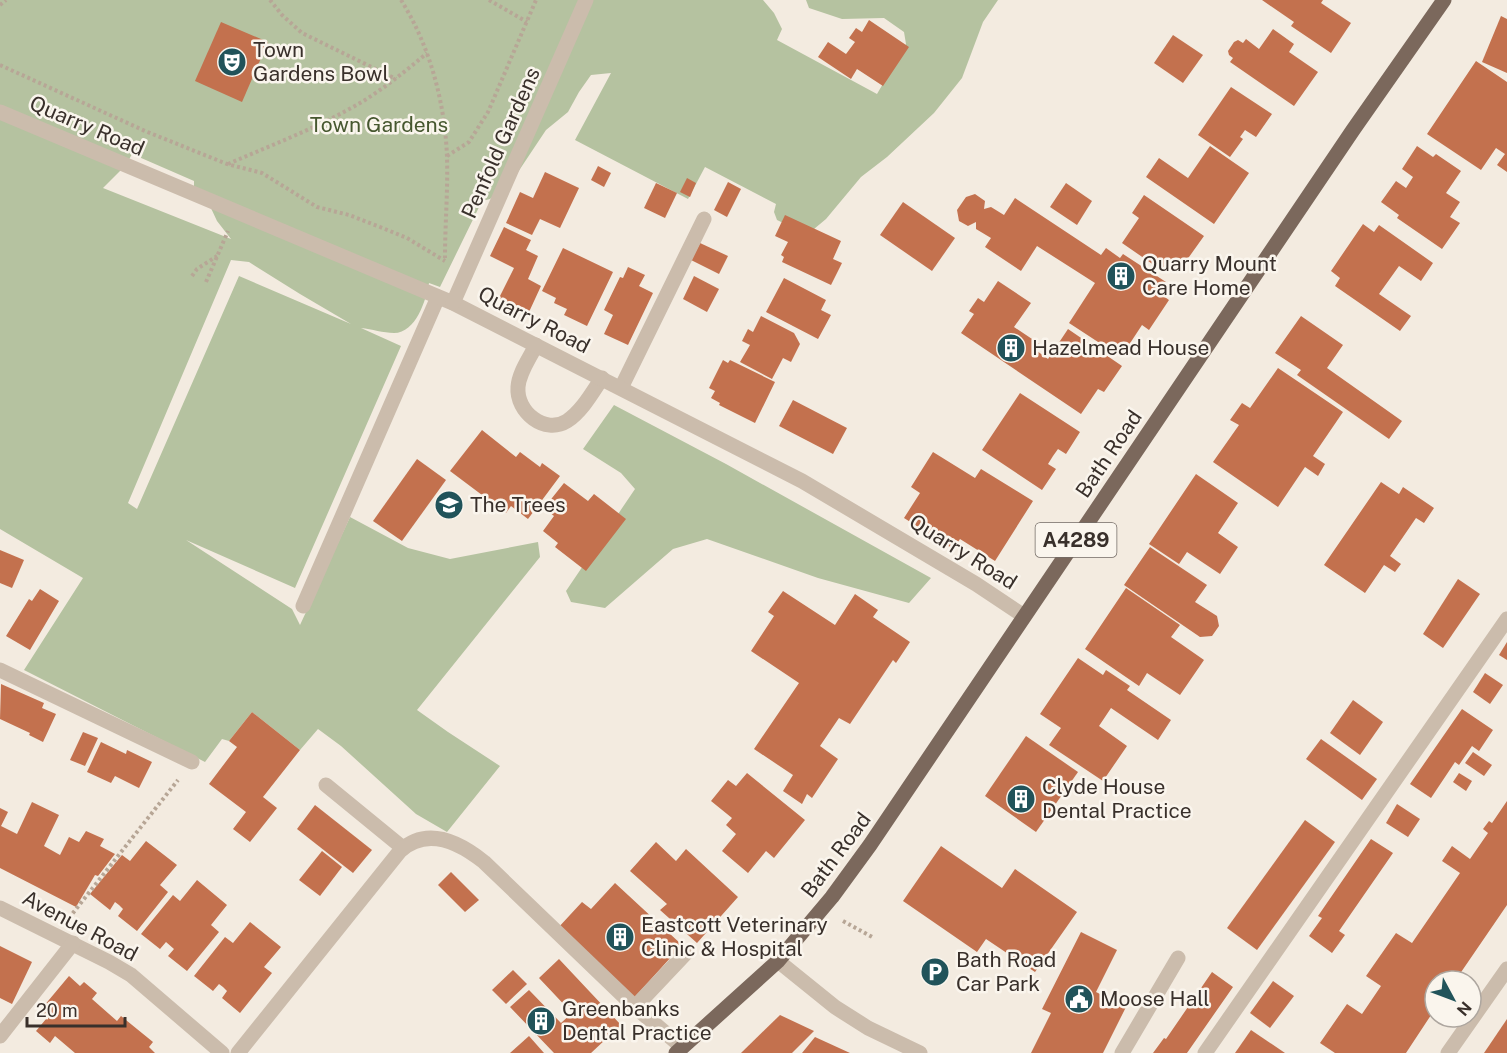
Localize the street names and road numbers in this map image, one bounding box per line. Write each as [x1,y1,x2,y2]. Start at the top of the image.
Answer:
street label: Penfold Gardens [456,63,545,222]
street label: Quarry Road [26,90,148,161]
street label: Quarry Road [474,281,594,358]
street label: Bath Road [1070,405,1147,502]
street label: Quarry Road [905,509,1022,595]
road number: A4289 [1036,523,1116,557]
street label: Bath Road [795,807,876,902]
street label: Avenue Road [18,885,142,966]

